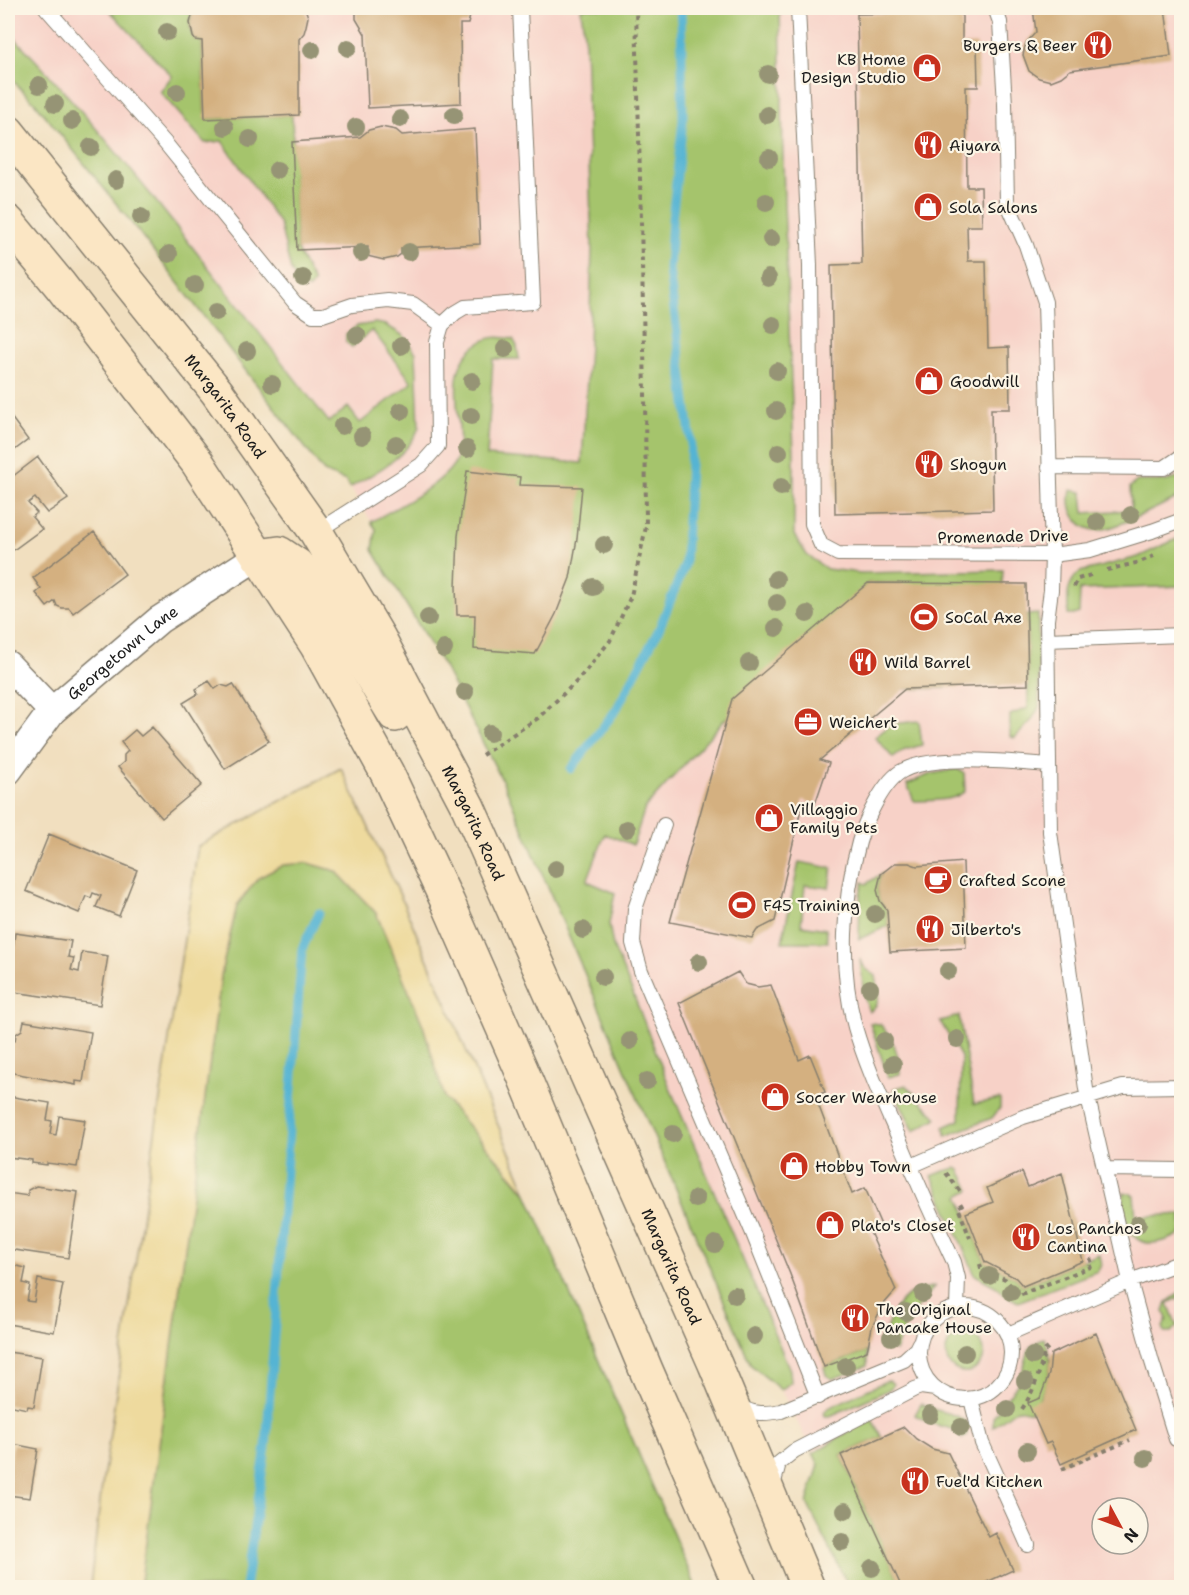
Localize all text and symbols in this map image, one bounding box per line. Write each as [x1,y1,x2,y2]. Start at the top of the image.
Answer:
restaurant icon: Burgers & Beer [1082,29,1114,61]
place label: Burgers & Beer [963,35,1077,56]
place label: KB Home Design Studio [801,49,906,88]
shop icon: KB Home Design Studio [911,52,943,84]
restaurant icon: Aiyara [912,129,944,161]
place label: Aiyara [949,135,1000,156]
shop icon: Sola Salons [912,191,944,223]
place label: Sola Salons [949,197,1038,218]
street label: Margarita Road [180,350,271,463]
shop icon: Goodwill [913,365,945,397]
place label: Goodwill [950,371,1020,392]
restaurant icon: Shogun [913,448,945,480]
place label: Shogun [950,454,1007,475]
street label: Promenade Drive [937,525,1069,548]
street label: Georgetown Lane [63,601,182,705]
sports icon: SoCal Axe [908,601,940,633]
place label: SoCal Axe [945,607,1022,628]
restaurant icon: Wild Barrel [847,646,879,678]
place label: Wild Barrel [884,652,971,673]
office icon: Weichert [792,706,824,738]
place label: Weichert [829,712,897,733]
street label: Margarita Road [437,762,509,884]
place label: Villaggio Family Pets [790,799,878,838]
shop icon: Villaggio Family Pets [753,802,785,834]
cafe icon: Crafted Scone [922,864,954,896]
place label: Crafted Scone [959,870,1066,891]
sports icon: F45 Training [726,889,758,921]
place label: F45 Training [763,895,860,916]
restaurant icon: Jilberto's [914,913,946,945]
place label: Jilberto's [951,919,1021,940]
shop icon: Soccer Wearhouse [759,1081,791,1113]
place label: Soccer Wearhouse [796,1087,937,1108]
shop icon: Hobby Town [778,1150,810,1182]
place label: Hobby Town [815,1156,911,1177]
street label: Margarita Road [636,1205,706,1328]
shop icon: Plato's Closet [814,1209,846,1241]
place label: Plato's Closet [851,1215,954,1236]
place label: Los Panchos Cantina [1047,1218,1141,1257]
restaurant icon: Los Panchos Cantina [1010,1221,1042,1253]
place label: The Original Pancake House [876,1299,992,1338]
restaurant icon: The Original Pancake House [839,1302,871,1334]
restaurant icon: Fuel'd Kitchen [899,1465,931,1497]
place label: Fuel'd Kitchen [936,1471,1043,1492]
north arrow [1090,1496,1150,1556]
text: N [1119,1524,1143,1547]

